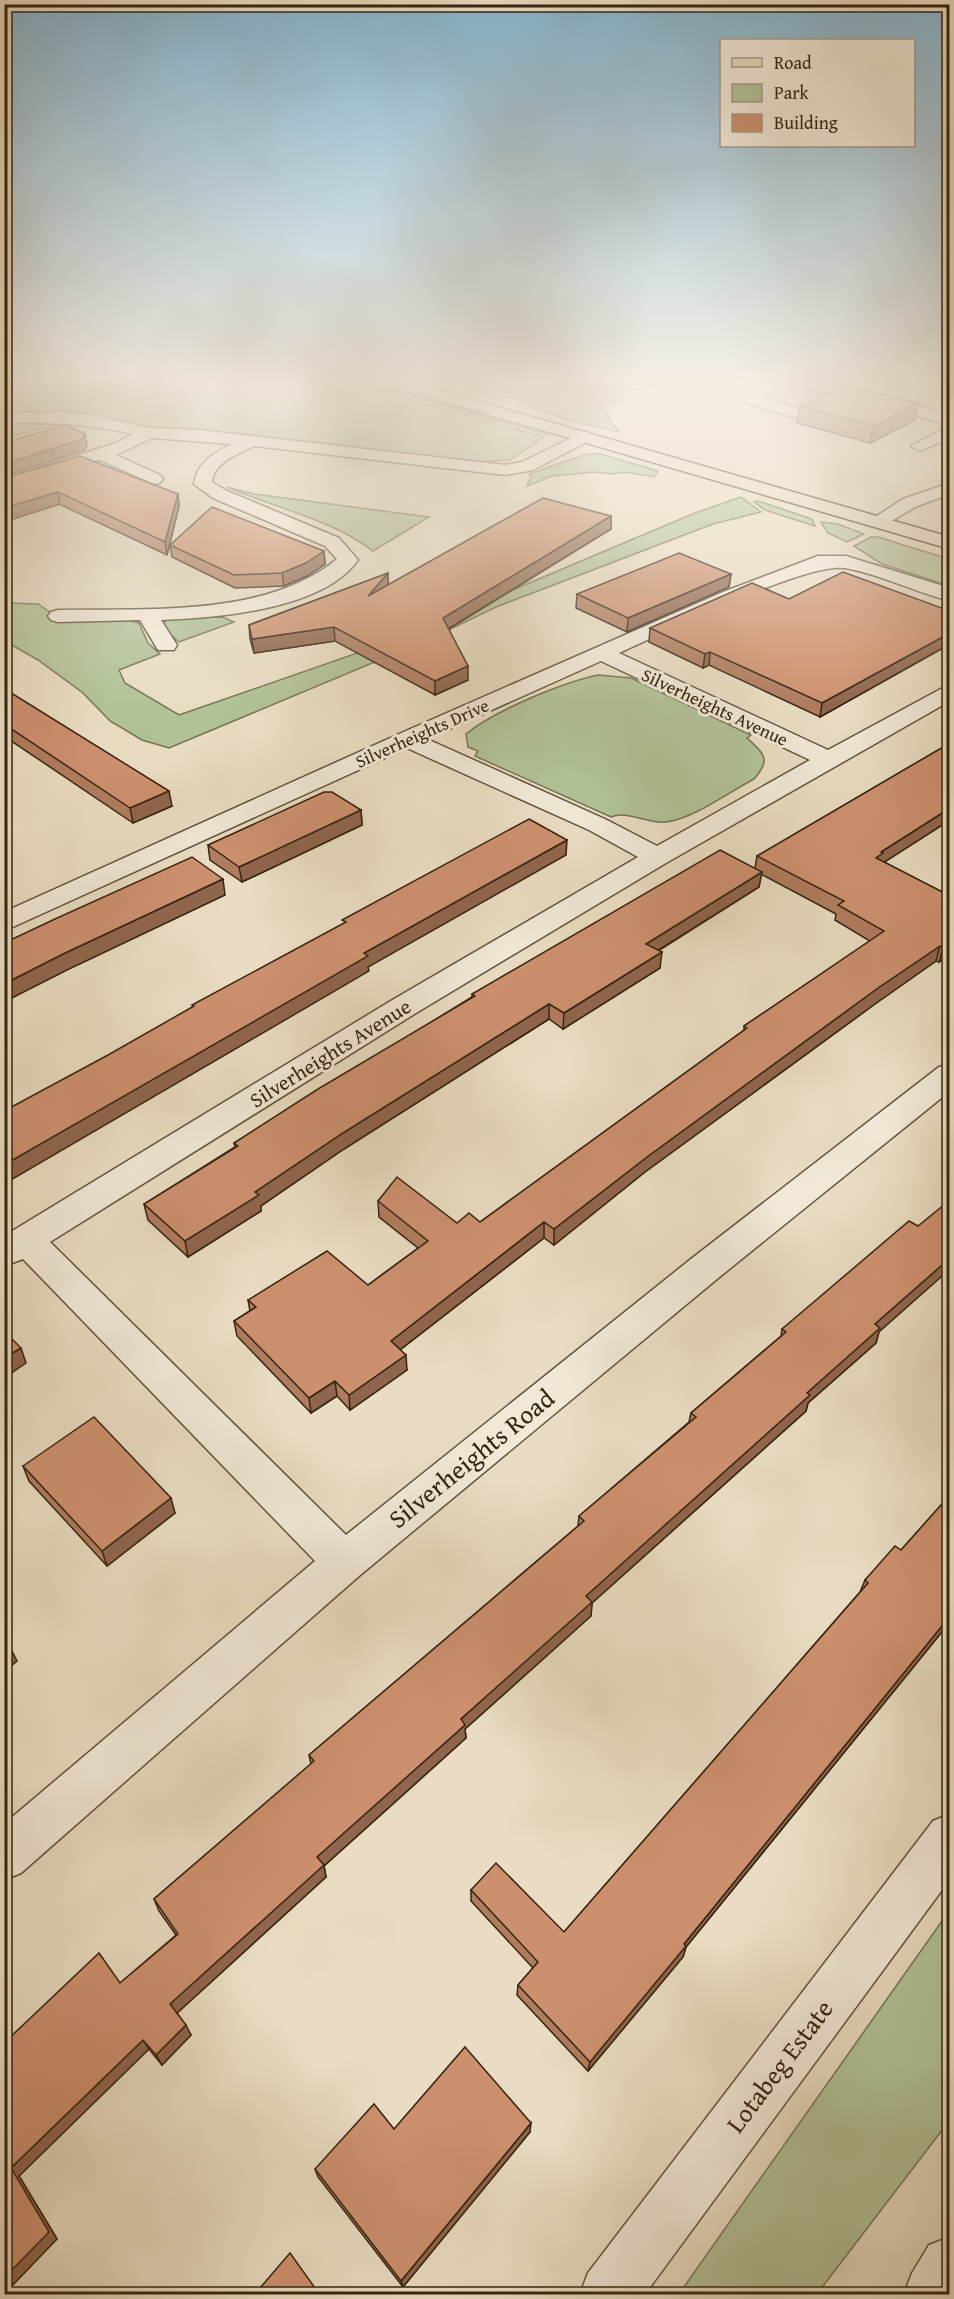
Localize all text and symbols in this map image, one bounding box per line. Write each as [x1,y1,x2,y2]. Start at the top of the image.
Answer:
legend [720,39,915,147]
text: Road [774,49,812,76]
text: Park [774,79,810,106]
text: Building [774,109,838,136]
street label: Silverheights Avenue [637,661,793,753]
street label: Silverheights Drive [351,691,493,775]
street label: Silverheights Avenue [243,991,417,1115]
street label: Silverheights Road [380,1379,563,1537]
street label: Lotabeg Estate [716,1991,842,2141]

